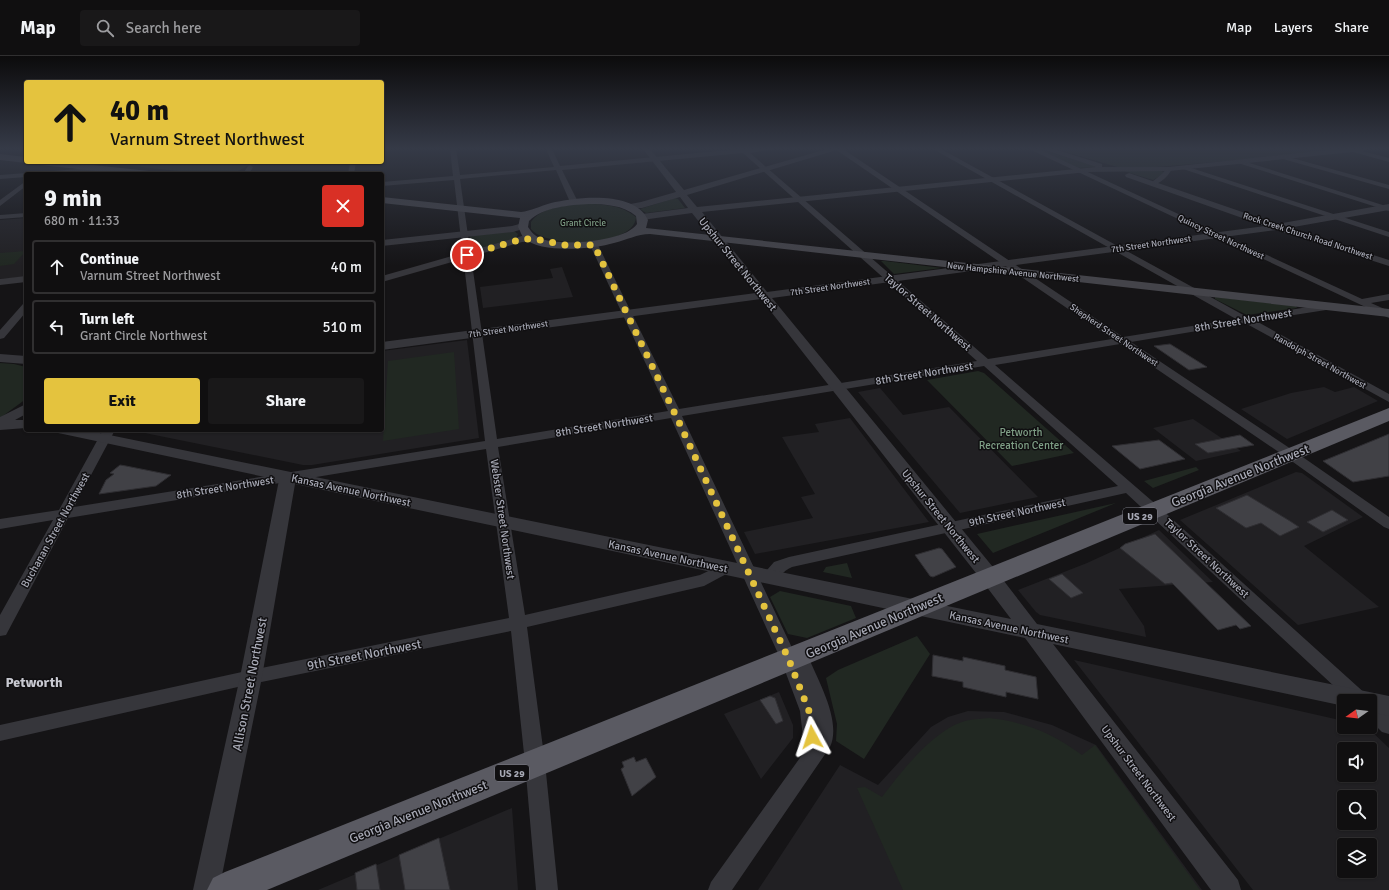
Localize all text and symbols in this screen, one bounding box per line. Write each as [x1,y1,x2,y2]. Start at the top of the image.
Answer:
search box [80,10,360,46]
text: Map [20,16,56,40]
icon: search [94,17,116,39]
text: Search here [126,19,201,37]
text: Map [1226,19,1252,36]
text: Layers [1274,19,1313,36]
text: Share [1335,19,1369,36]
text: 40 m [110,94,169,128]
icon: ahead [44,96,96,148]
text: Varnum Street Northwest [110,128,305,150]
text: 9 min [44,183,102,213]
button: close [322,185,364,227]
street label: Rock Creek Church Road Northwest [1242,210,1374,263]
text: 680 m · 11:33 [44,213,120,229]
street label: Quincy Street Northwest [1176,213,1266,262]
street label: Upshur Street Northwest [696,215,779,314]
park label: Grant Circle [560,218,606,229]
street label: 7th Street Northwest [1110,233,1192,256]
pin [450,238,484,272]
icon: arrive [456,244,478,266]
text: Continue [80,250,139,268]
icon: ahead [46,256,68,278]
text: 40 m [331,258,362,276]
street label: New Hampshire Avenue Northwest [946,260,1080,285]
text: Varnum Street Northwest [80,268,221,284]
street label: Taylor Street Northwest [882,271,974,354]
street label: 7th Street Northwest [789,276,871,299]
street label: Shepherd Street Northwest [1067,302,1160,369]
street label: 8th Street Northwest [1193,306,1293,335]
text: Turn left [80,310,134,328]
icon: left [46,316,68,338]
text: 510 m [322,318,362,336]
street label: 7th Street Northwest [467,318,549,341]
text: Grant Circle Northwest [80,328,207,344]
street label: Randolph Street Northwest [1272,331,1368,391]
street label: 8th Street Northwest [874,359,974,388]
button: Exit [44,378,200,424]
button: Share [208,378,364,424]
street label: 8th Street Northwest [554,411,654,440]
park label: Petworth Recreation Center [979,426,1063,452]
street label: Georgia Avenue Northwest [1169,441,1312,511]
street label: Webster Street Northwest [488,458,517,580]
street label: Upshur Street Northwest [899,467,982,566]
street label: Buchanan Street Northwest [18,470,93,590]
street label: Kansas Avenue Northwest [290,471,412,510]
street label: 8th Street Northwest [175,473,275,502]
street label: 9th Street Northwest [968,496,1067,529]
road number: US 29 [1123,508,1157,524]
street label: Taylor Street Northwest [1162,516,1252,601]
street label: Kansas Avenue Northwest [607,537,729,576]
street label: Georgia Avenue Northwest [803,590,946,662]
street label: Kansas Avenue Northwest [948,608,1070,647]
street label: Allison Street Northwest [229,616,271,752]
street label: 9th Street Northwest [306,636,423,674]
district label: Petworth [5,674,63,691]
north arrow [1337,694,1377,734]
map controls [1337,694,1377,878]
position arrow [791,716,833,758]
street label: Upshur Street Northwest [1098,723,1179,824]
button: sound [1337,742,1377,782]
road number: US 29 [495,765,529,781]
street label: Georgia Avenue Northwest [347,777,490,847]
button: search [1337,790,1377,830]
button: layers [1337,838,1377,878]

